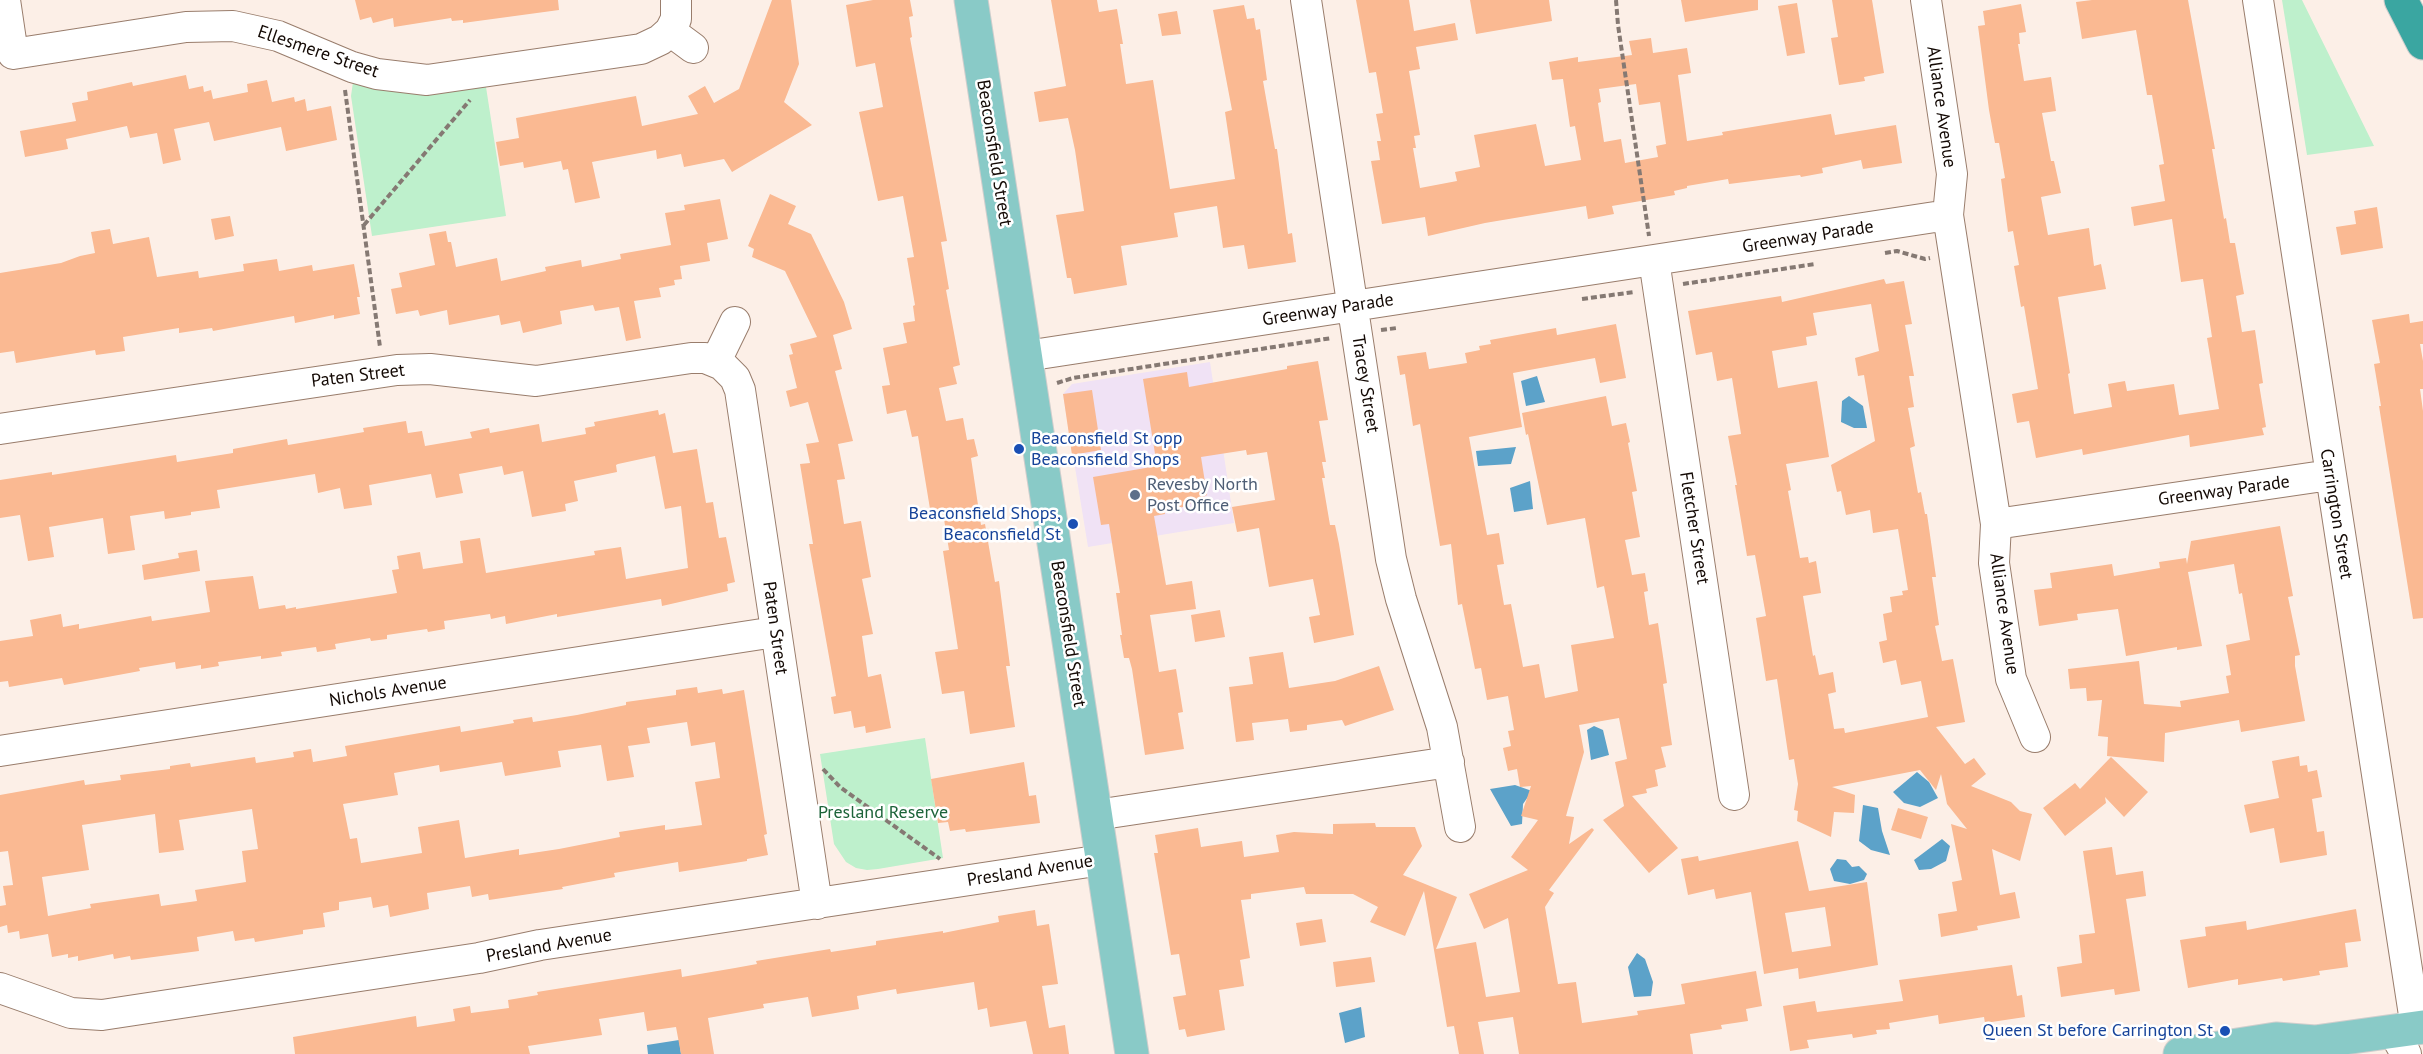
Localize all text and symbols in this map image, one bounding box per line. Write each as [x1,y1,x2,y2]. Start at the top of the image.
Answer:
street label: Ellesmere Street [255,21,381,83]
street label: Alliance Avenue [1922,45,1960,169]
street label: Beaconsfield Street [972,78,1016,228]
street label: Greenway Parade [1741,216,1875,258]
street label: Greenway Parade [1261,289,1395,331]
street label: Tracey Street [1347,334,1383,434]
street label: Paten Street [310,360,406,392]
place label: Beaconsfield St opp Beaconsfield Shops [1031,428,1183,470]
marker: Beaconsfield St opp Beaconsfield Shops [1012,442,1026,456]
street label: Carrington Street [2315,447,2357,581]
street label: Fletcher Street [1674,470,1714,586]
street label: Greenway Parade [2157,471,2291,511]
place label: Revesby North Post Office [1147,474,1258,516]
marker: Revesby North Post Office [1128,488,1142,502]
place label: Beaconsfield Shops, Beaconsfield St [909,503,1061,546]
marker: Beaconsfield Shops, Beaconsfield St [1066,517,1080,531]
street label: Alliance Avenue [1985,552,2023,676]
street label: Beaconsfield Street [1046,559,1090,709]
street label: Paten Street [758,580,792,676]
street label: Nichols Avenue [328,672,448,712]
park label: Presland Reserve [818,802,948,824]
street label: Presland Avenue [966,850,1094,892]
street label: Presland Avenue [485,924,613,968]
place label: Queen St before Carrington St [1982,1020,2213,1042]
marker: Queen St before Carrington St [2218,1024,2232,1038]

